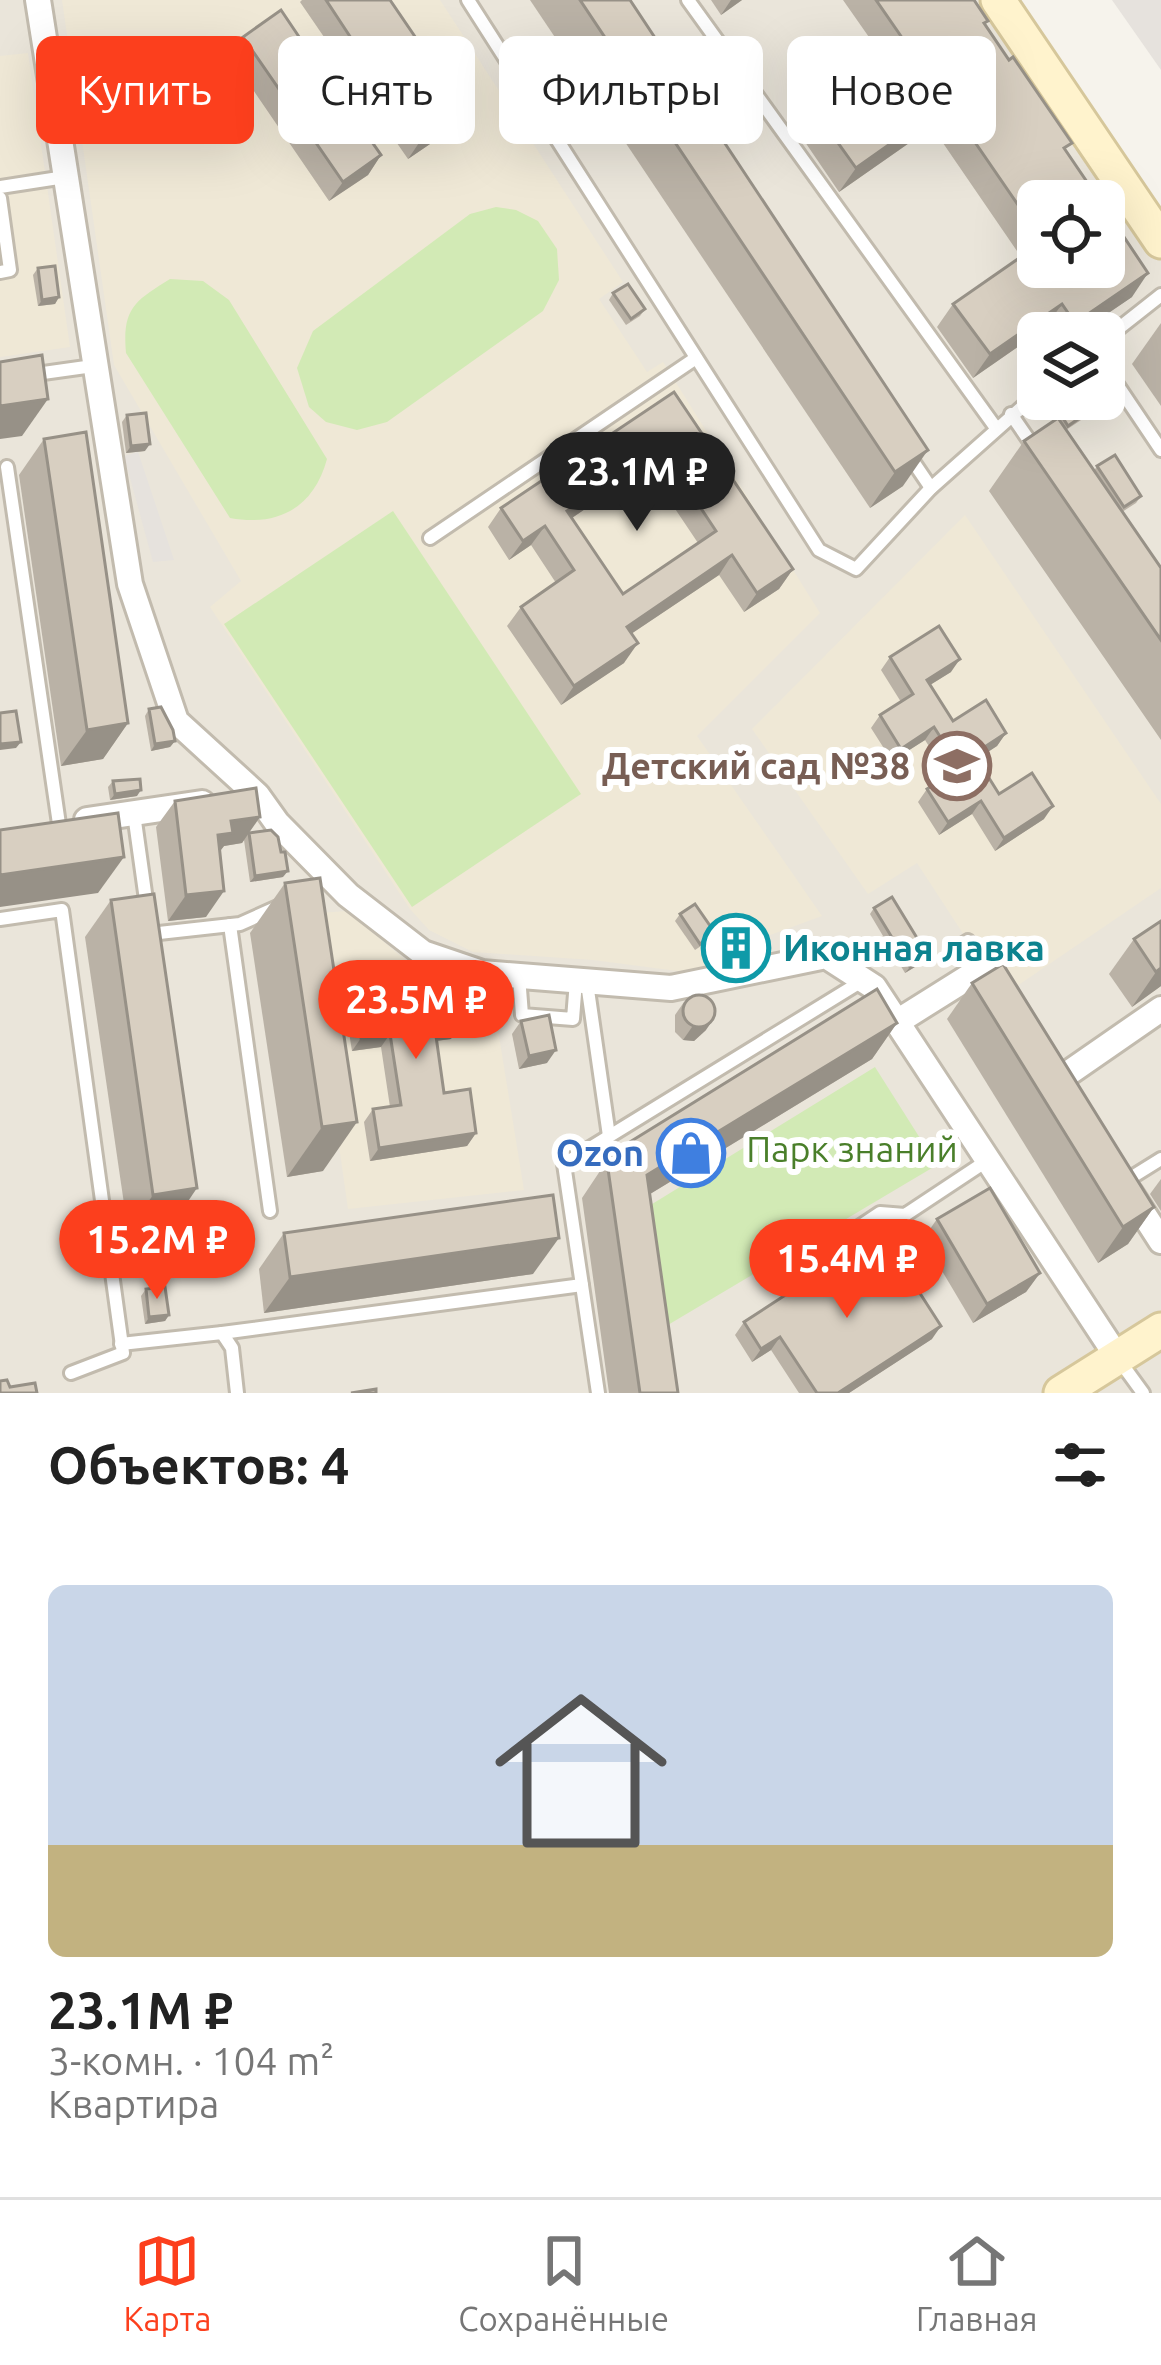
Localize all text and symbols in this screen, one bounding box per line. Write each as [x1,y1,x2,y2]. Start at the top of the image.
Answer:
chip: Купить [36,36,254,144]
chip: Снять [278,36,475,144]
chip: Фильтры [499,36,763,144]
chip: Новое [787,36,996,144]
map controls [1017,180,1125,420]
button: locate [1017,180,1125,288]
button: layers [1017,312,1125,420]
pin: 23.1M ₽ [526,432,748,534]
text: 23.1M ₽ [566,449,708,492]
school or university icon: Детский сад №38 [922,731,992,801]
place label: Детский сад №38 [602,745,910,786]
building icon: Иконная лавка [701,913,771,983]
place label: Иконная лавка [783,927,1045,968]
pin: 23.5M ₽ [305,960,527,1062]
text: 23.5M ₽ [345,977,487,1020]
shop icon: Ozon [656,1118,726,1188]
park label: Парк знаний [746,1128,958,1169]
place label: Ozon [556,1132,644,1173]
pin: 15.2M ₽ [46,1200,268,1302]
text: 15.2M ₽ [86,1217,228,1260]
pin: 15.4M ₽ [736,1219,958,1321]
text: 15.4M ₽ [776,1236,918,1279]
icon: filters [1047,1432,1113,1498]
text: Объектов: 4 [48,1436,349,1494]
icon: home [473,1663,689,1879]
text: 23.1M ₽ [48,1981,233,2039]
text: 3-комн. · 104 m² [48,2039,334,2082]
text: Квартира [48,2082,219,2125]
tab: Карта [123,2228,211,2337]
tab: Сохранённые [458,2228,669,2337]
tab: Главная [916,2228,1038,2337]

